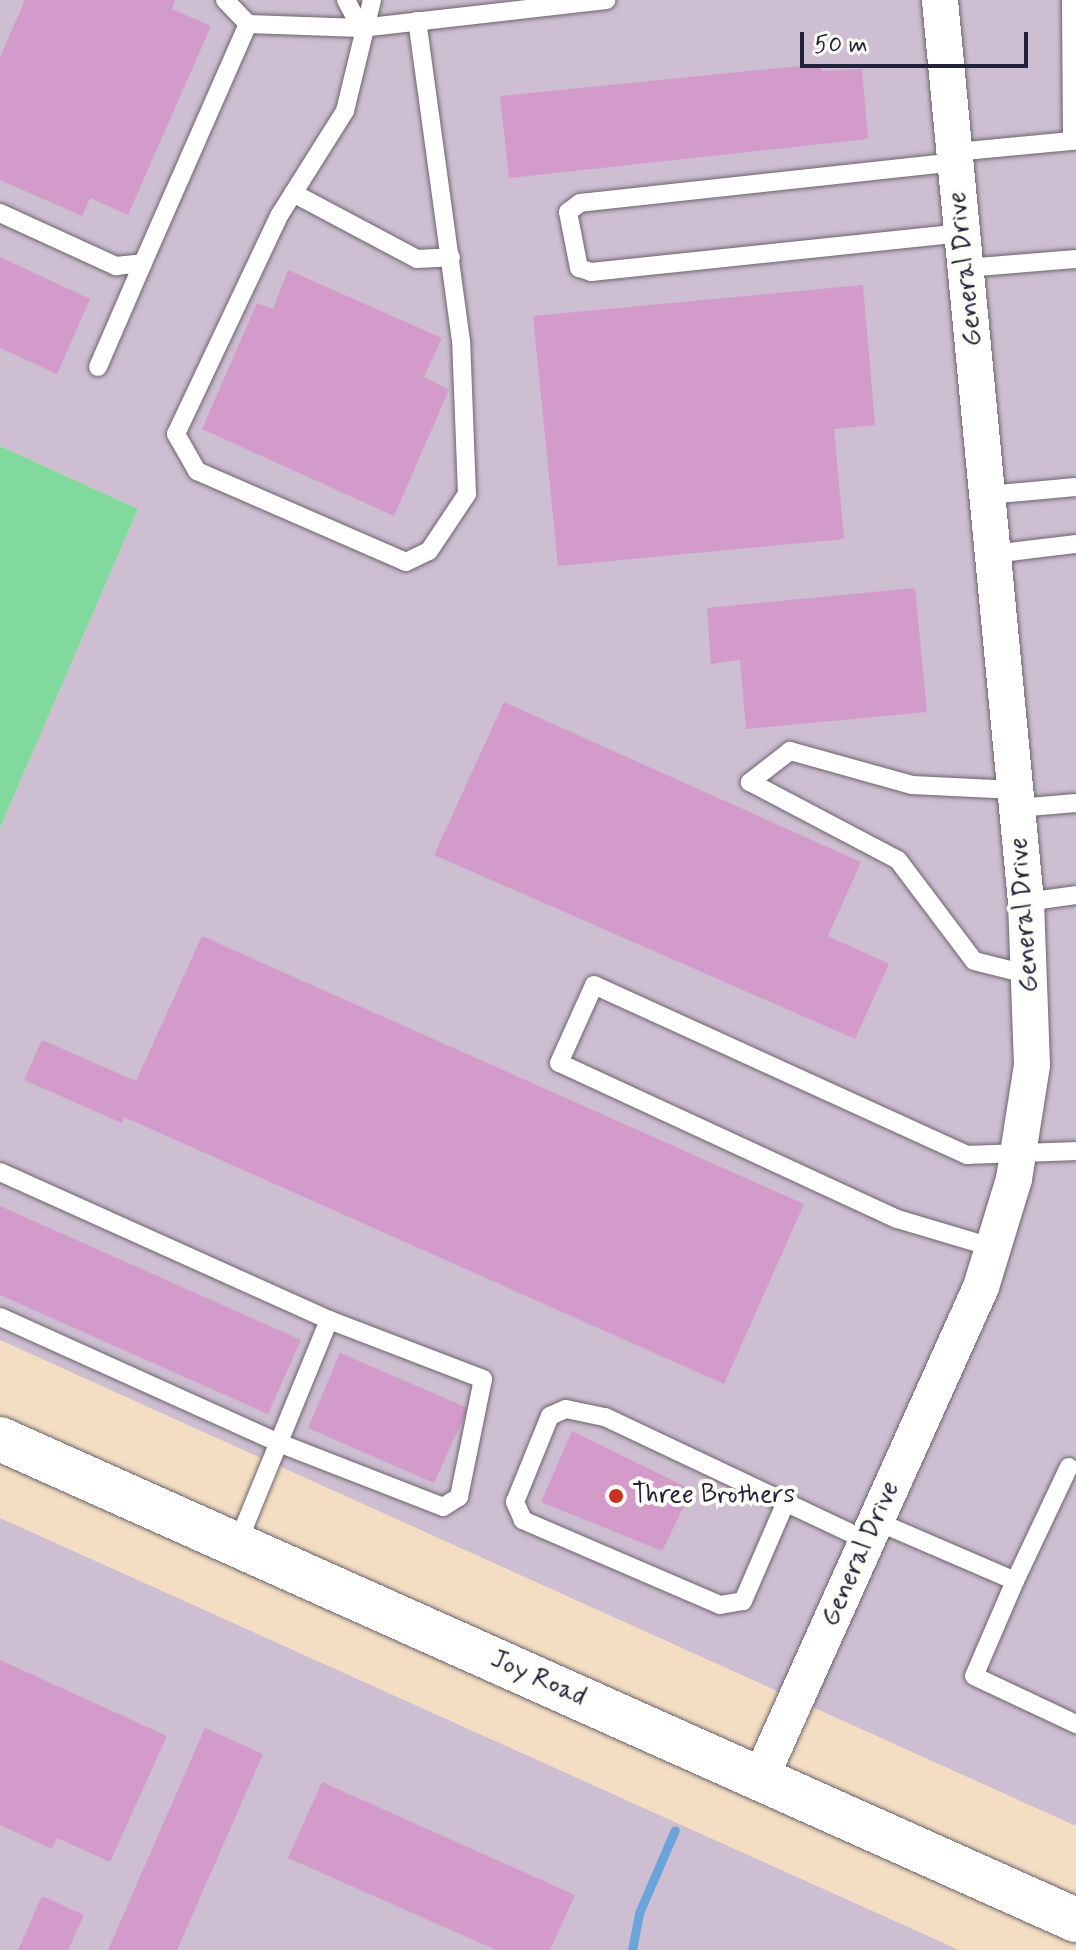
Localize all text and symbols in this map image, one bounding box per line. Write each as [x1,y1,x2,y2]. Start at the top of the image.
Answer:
scale bar [804,16,1032,66]
text: 50 m [814,30,868,61]
street label: General Drive [942,191,990,347]
street label: General Drive [1004,837,1046,993]
street label: General Drive [815,1477,907,1631]
place label: Three Brothers [632,1480,795,1512]
marker: Three Brothers [607,1487,625,1505]
street label: Joy Road [487,1645,589,1713]

